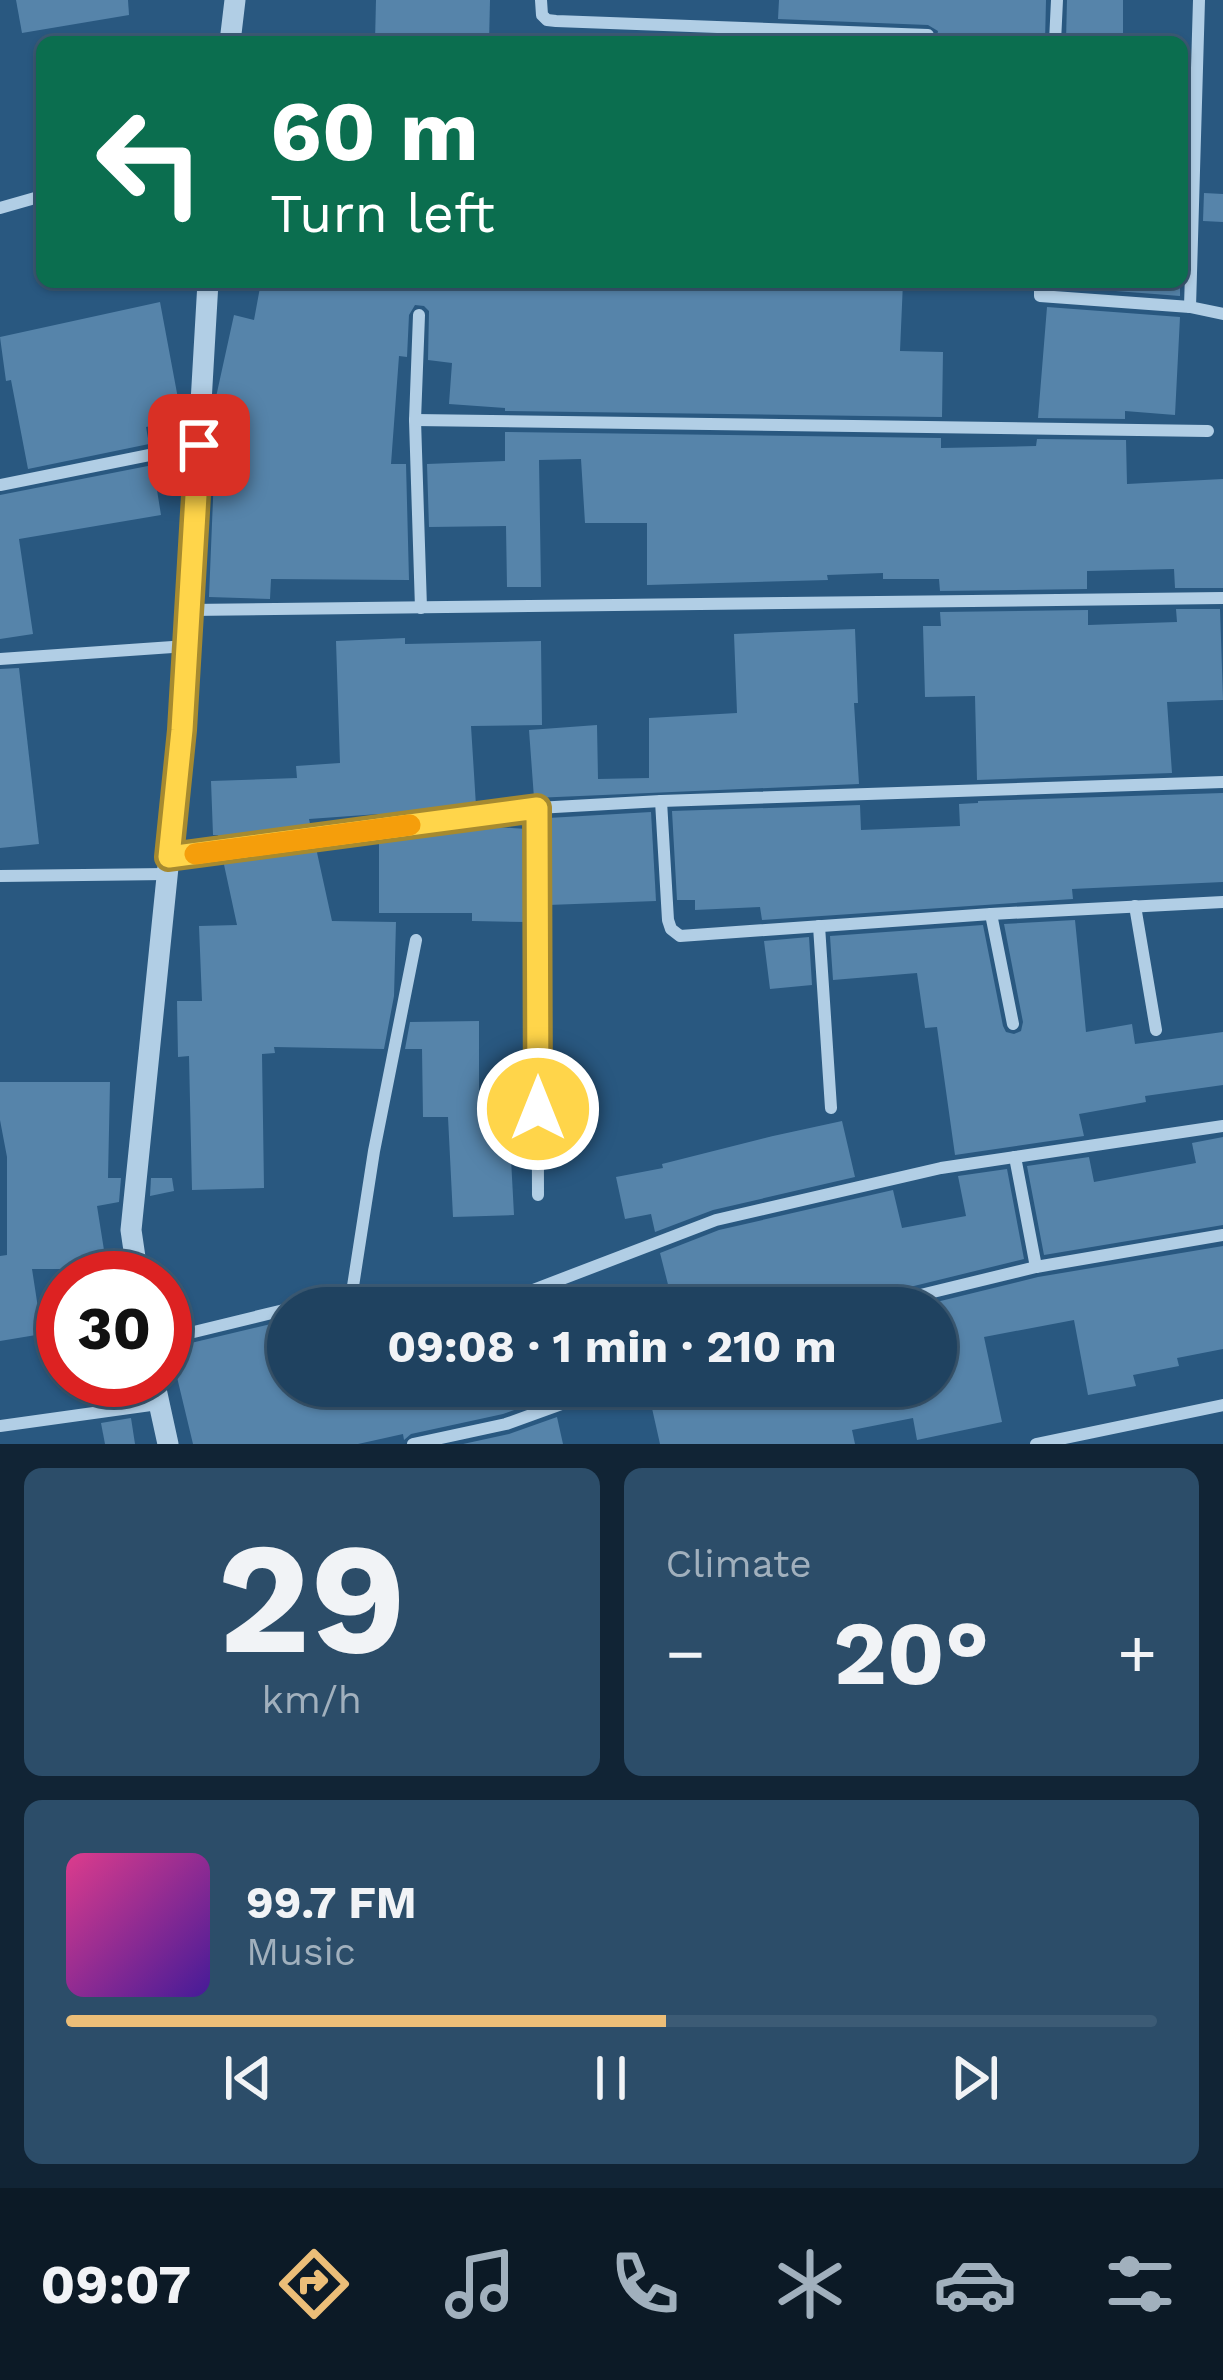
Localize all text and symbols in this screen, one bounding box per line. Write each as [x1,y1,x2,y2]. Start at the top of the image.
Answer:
text: 60 m [270,82,479,180]
icon: left [72,84,228,240]
text: Turn left [270,182,495,245]
pin [148,394,250,496]
icon: arrive [166,412,232,478]
position arrow [475,1046,601,1172]
speed limit sign: 30 [36,1251,192,1407]
text: 09:08 · 1 min · 210 m [387,1320,837,1373]
text: 29 [217,1507,406,1690]
text: Climate [666,1541,812,1586]
text: 20° [833,1600,989,1706]
text: − [666,1615,705,1692]
text: + [1117,1615,1157,1692]
text: km/h [262,1677,362,1722]
text: 99.7 FM [246,1876,417,1929]
text: Music [246,1929,356,1974]
icon: previous [215,2045,281,2111]
icon: pause [578,2045,644,2111]
icon: next [942,2045,1008,2111]
icon: directions [272,2242,356,2326]
icon: music [438,2242,522,2326]
icon: phone [603,2242,687,2326]
icon: climate [768,2242,852,2326]
icon: car [933,2242,1017,2326]
icon: filters [1098,2242,1182,2326]
text: 09:07 [41,2253,191,2316]

